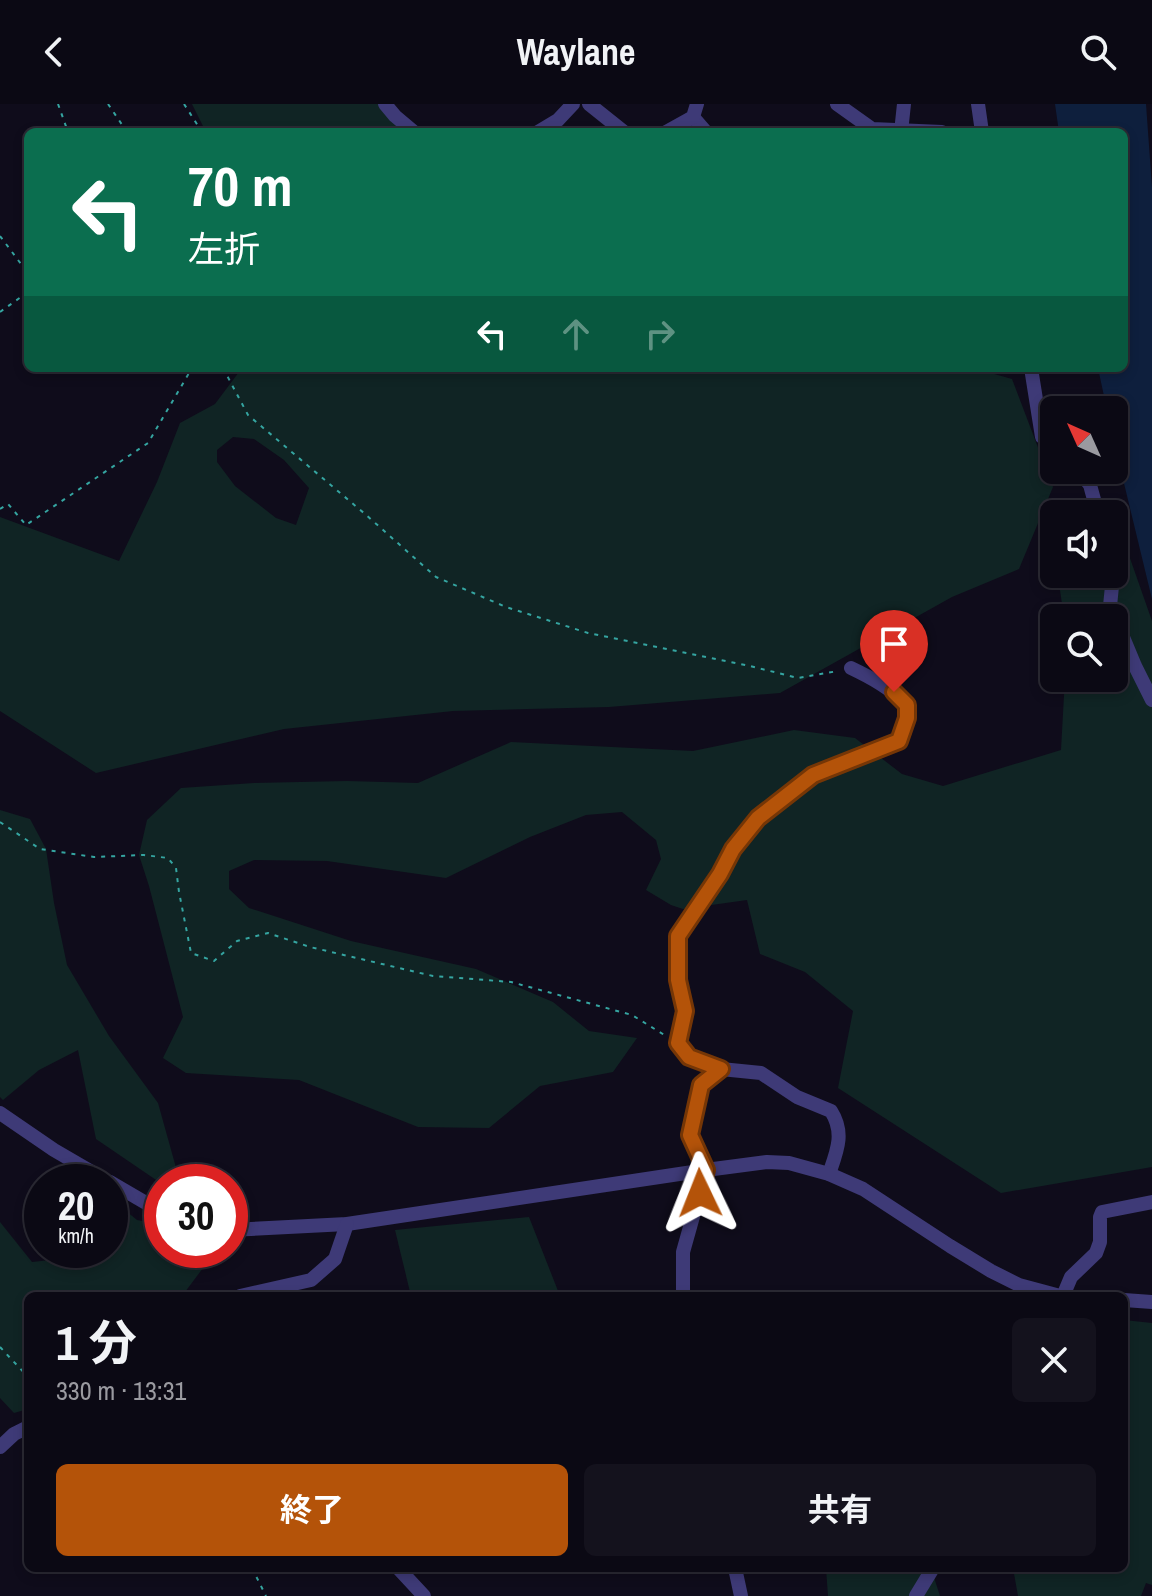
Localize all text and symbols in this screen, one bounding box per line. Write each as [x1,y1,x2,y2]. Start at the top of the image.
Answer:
text: Waylane [517,28,635,76]
icon: back [32,30,76,74]
icon: search [1076,30,1120,74]
text: 70 m [188,148,293,223]
icon: left [56,160,160,264]
text: 左折 [188,225,260,273]
icon: left [470,312,514,356]
icon: ahead [554,312,598,356]
icon: right [638,312,682,356]
north arrow [1040,396,1128,484]
map controls [1040,396,1128,692]
button: sound [1040,500,1128,588]
button: search [1040,604,1128,692]
pin [860,610,928,692]
icon: arrive [872,622,916,666]
position arrow [658,1151,742,1235]
speed limit sign: 30 [144,1164,248,1268]
text: 20 [58,1179,94,1232]
text: km/h [58,1222,94,1249]
text: 1 分 [56,1310,137,1375]
button: close [1012,1318,1096,1402]
text: 330 m · 13:31 [56,1373,186,1408]
button: 終了 [56,1464,568,1556]
button: 共有 [584,1464,1096,1556]

